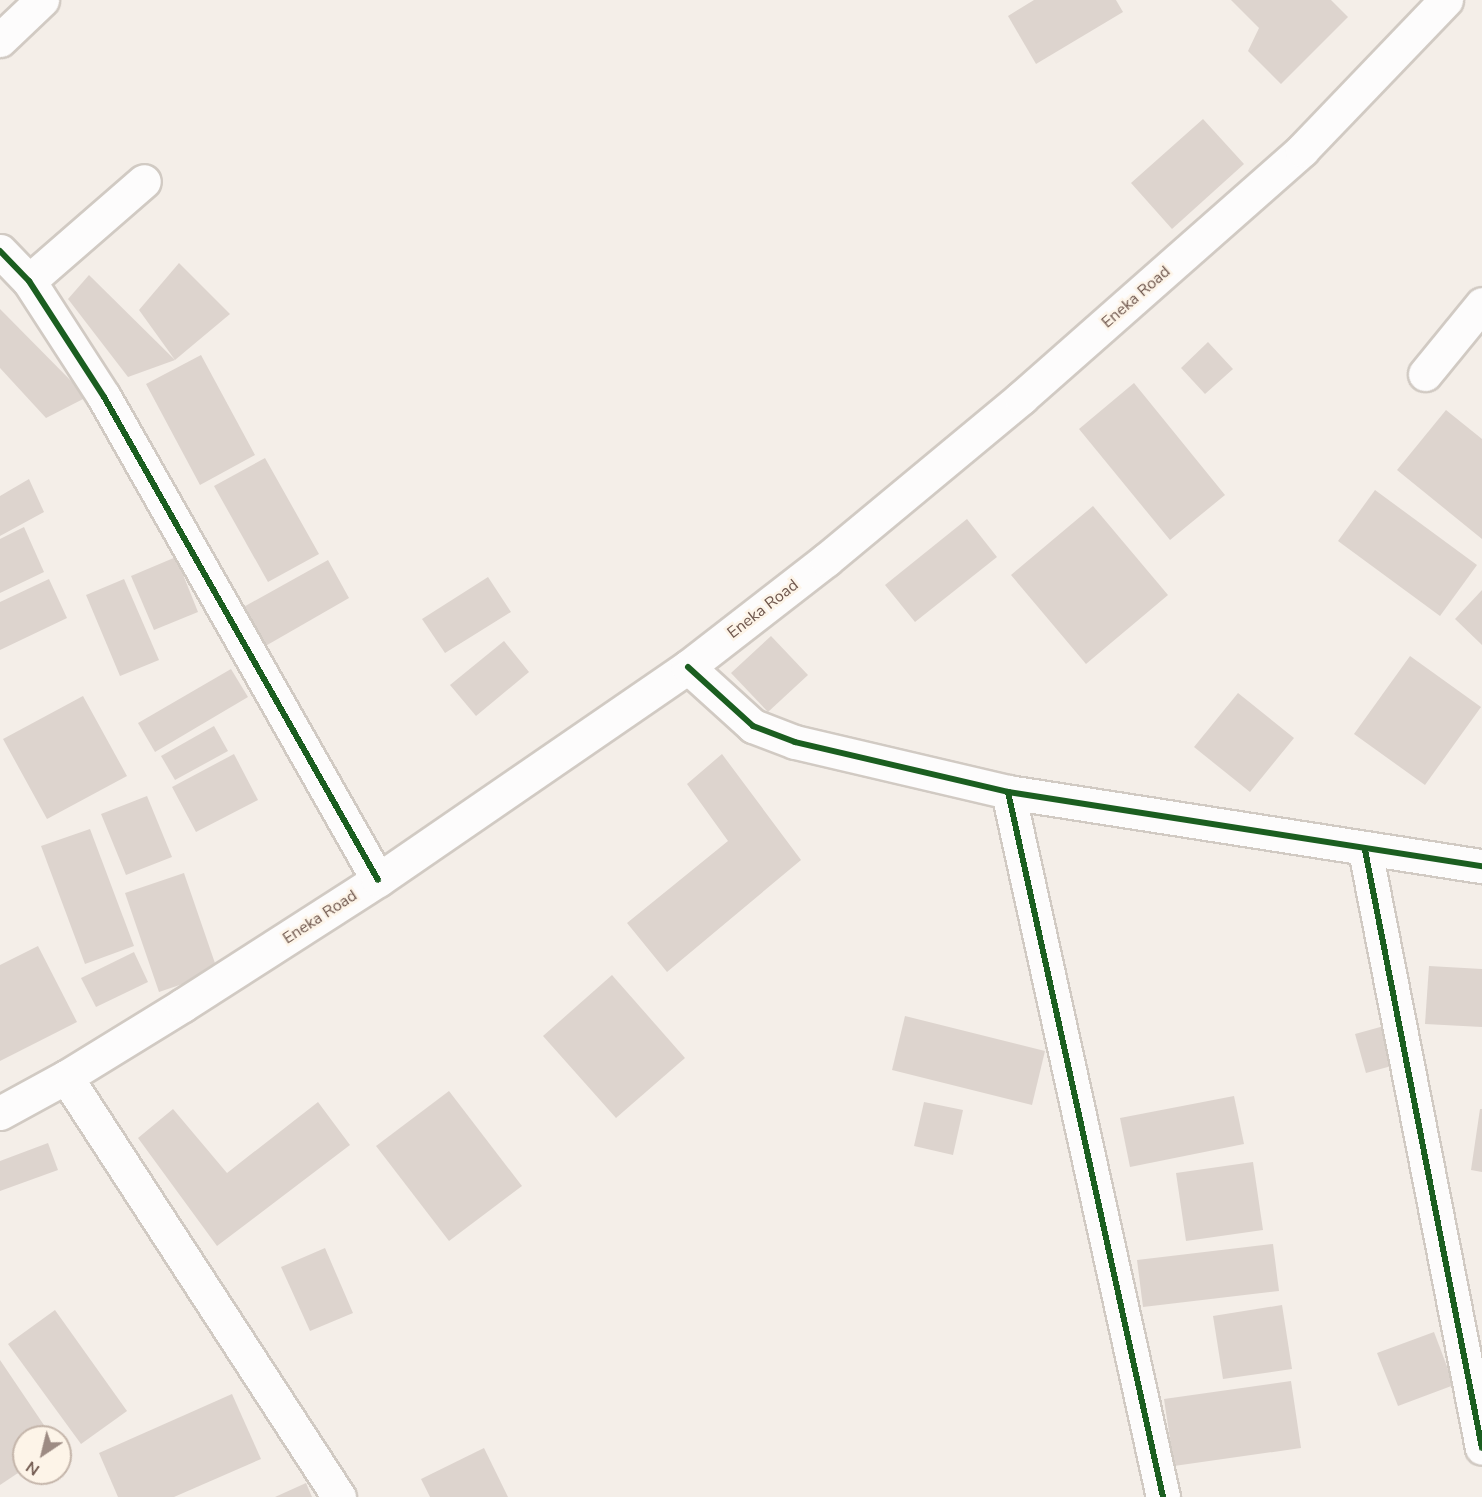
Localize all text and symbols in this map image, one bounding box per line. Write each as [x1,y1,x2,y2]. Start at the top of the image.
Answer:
street label: Eneka Road [1098,262,1174,332]
street label: Eneka Road [724,575,802,643]
street label: Eneka Road [279,886,361,948]
north arrow [12,1425,72,1485]
text: N [22,1456,44,1481]

